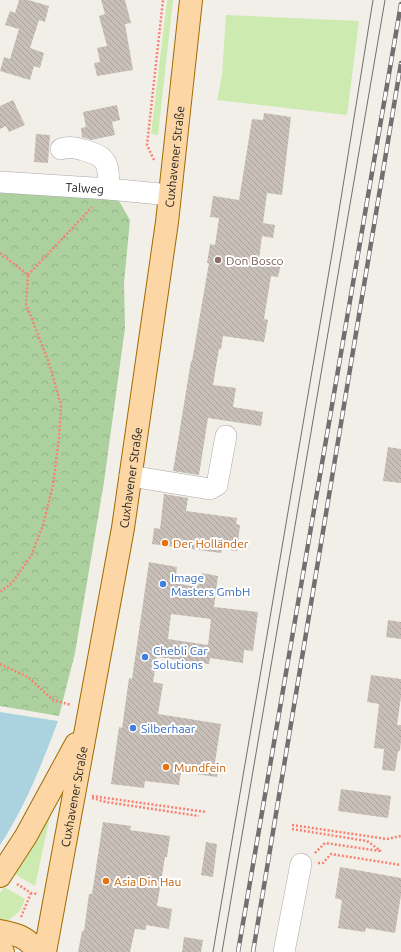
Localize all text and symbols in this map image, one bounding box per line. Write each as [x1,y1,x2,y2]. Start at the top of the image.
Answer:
street label: Cuxhavener Straße [162,105,186,208]
street label: Talweg [65,180,104,195]
place label: Don Bosco [226,254,284,267]
marker: Don Bosco [213,255,223,265]
street label: Cuxhavener Straße [117,426,144,529]
place label: Der Holländer [173,537,249,550]
marker: Der Holländer [160,538,170,548]
place label: Image Masters GmbH [171,571,250,598]
marker: Image Masters GmbH [158,579,168,589]
place label: Chebli Car Solutions [153,644,208,671]
marker: Chebli Car Solutions [140,652,150,662]
place label: Silberhaar [141,722,196,735]
marker: Silberhaar [128,723,138,733]
street label: Cuxhavener Straße [58,745,89,848]
place label: Mundfein [174,761,226,774]
marker: Mundfein [161,762,171,772]
place label: Asia Din Hau [114,875,181,888]
marker: Asia Din Hau [101,876,111,886]

